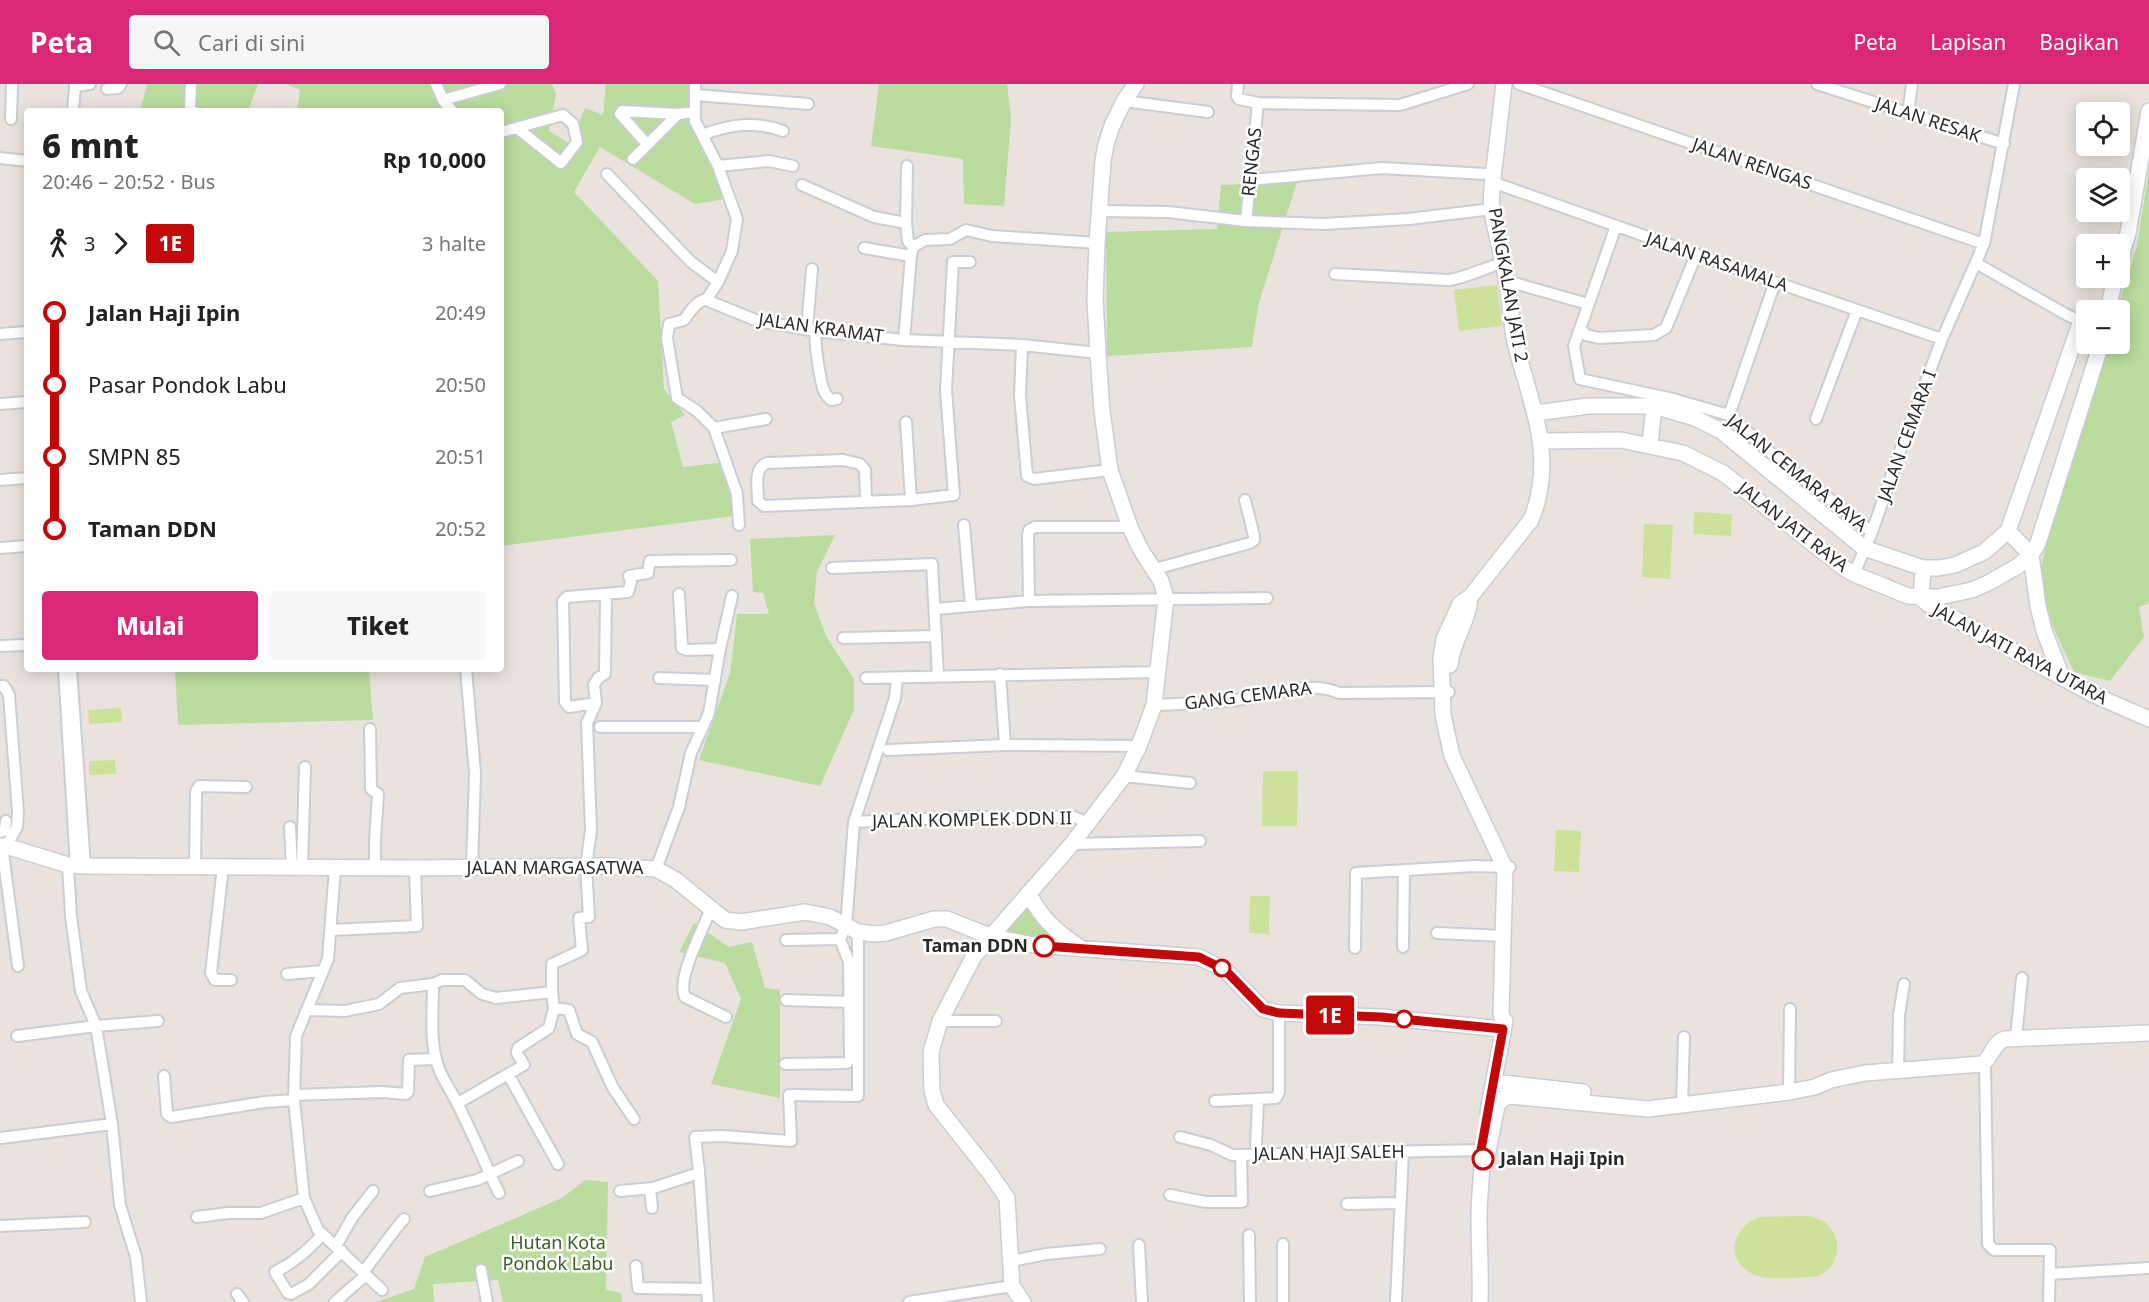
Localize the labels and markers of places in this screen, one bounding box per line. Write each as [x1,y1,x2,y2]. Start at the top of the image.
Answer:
place label: Taman DDN [923,933,1028,957]
marker: Taman DDN [1033,935,1055,957]
unlabelled marker [1213,959,1231,977]
unlabelled marker [1395,1010,1413,1028]
place label: Jalan Haji Ipin [1498,1146,1625,1170]
marker: Jalan Haji Ipin [1472,1148,1494,1170]

